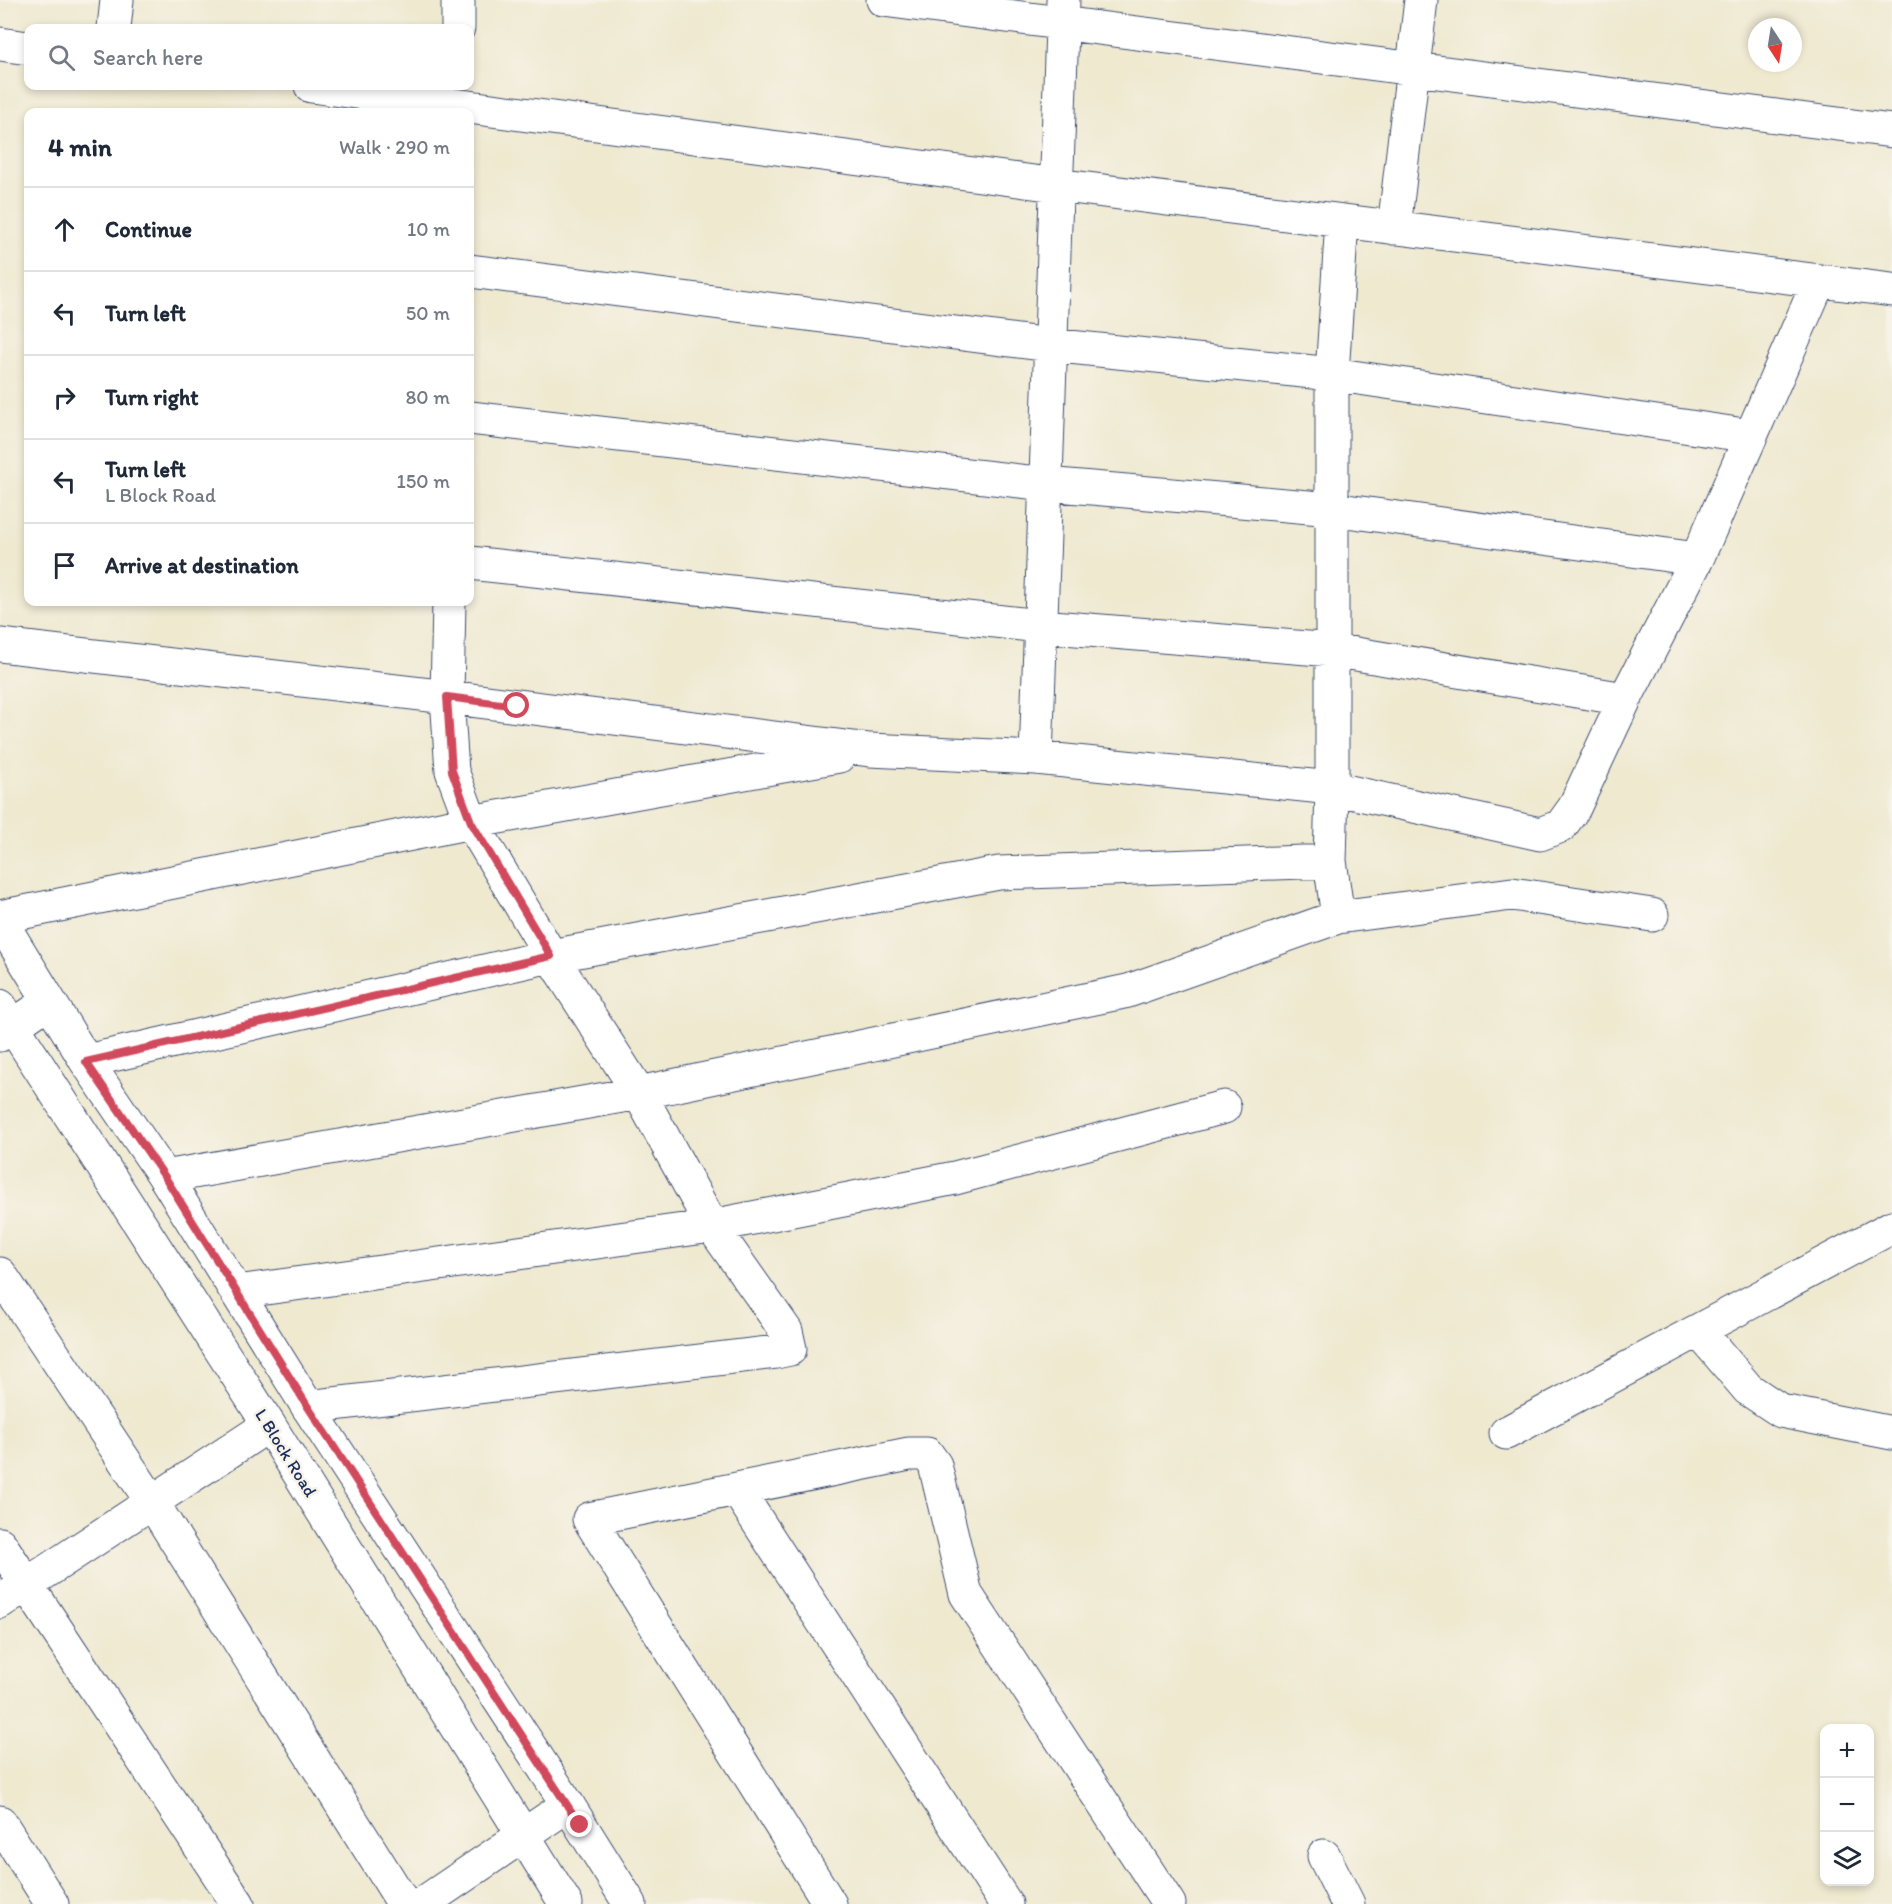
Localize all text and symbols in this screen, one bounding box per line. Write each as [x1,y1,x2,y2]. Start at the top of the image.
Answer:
north arrow [1748,18,1802,72]
search box [24,24,474,90]
icon: search [45,41,78,74]
text: Search here [93,44,203,71]
text: 4 min [48,131,112,163]
text: Walk · 290 m [339,135,450,159]
icon: ahead [48,213,81,246]
text: Continue [105,216,192,243]
text: 10 m [407,217,450,241]
icon: left [48,297,81,330]
text: Turn left [105,300,186,327]
text: 50 m [406,301,450,325]
icon: right [48,381,81,414]
text: Turn right [105,384,199,411]
text: 80 m [405,385,450,409]
text: Turn left [105,456,186,483]
icon: left [48,465,81,498]
text: 150 m [397,469,450,493]
text: L Block Road [105,483,216,507]
icon: arrive [48,549,81,582]
text: Arrive at destination [105,552,299,579]
route start [503,692,529,718]
street label: L Block Road [250,1405,322,1501]
map controls [1820,1724,1874,1886]
button: + [1820,1724,1874,1778]
button: − [1820,1778,1874,1832]
route end [566,1811,592,1837]
button: layers [1820,1832,1874,1886]

